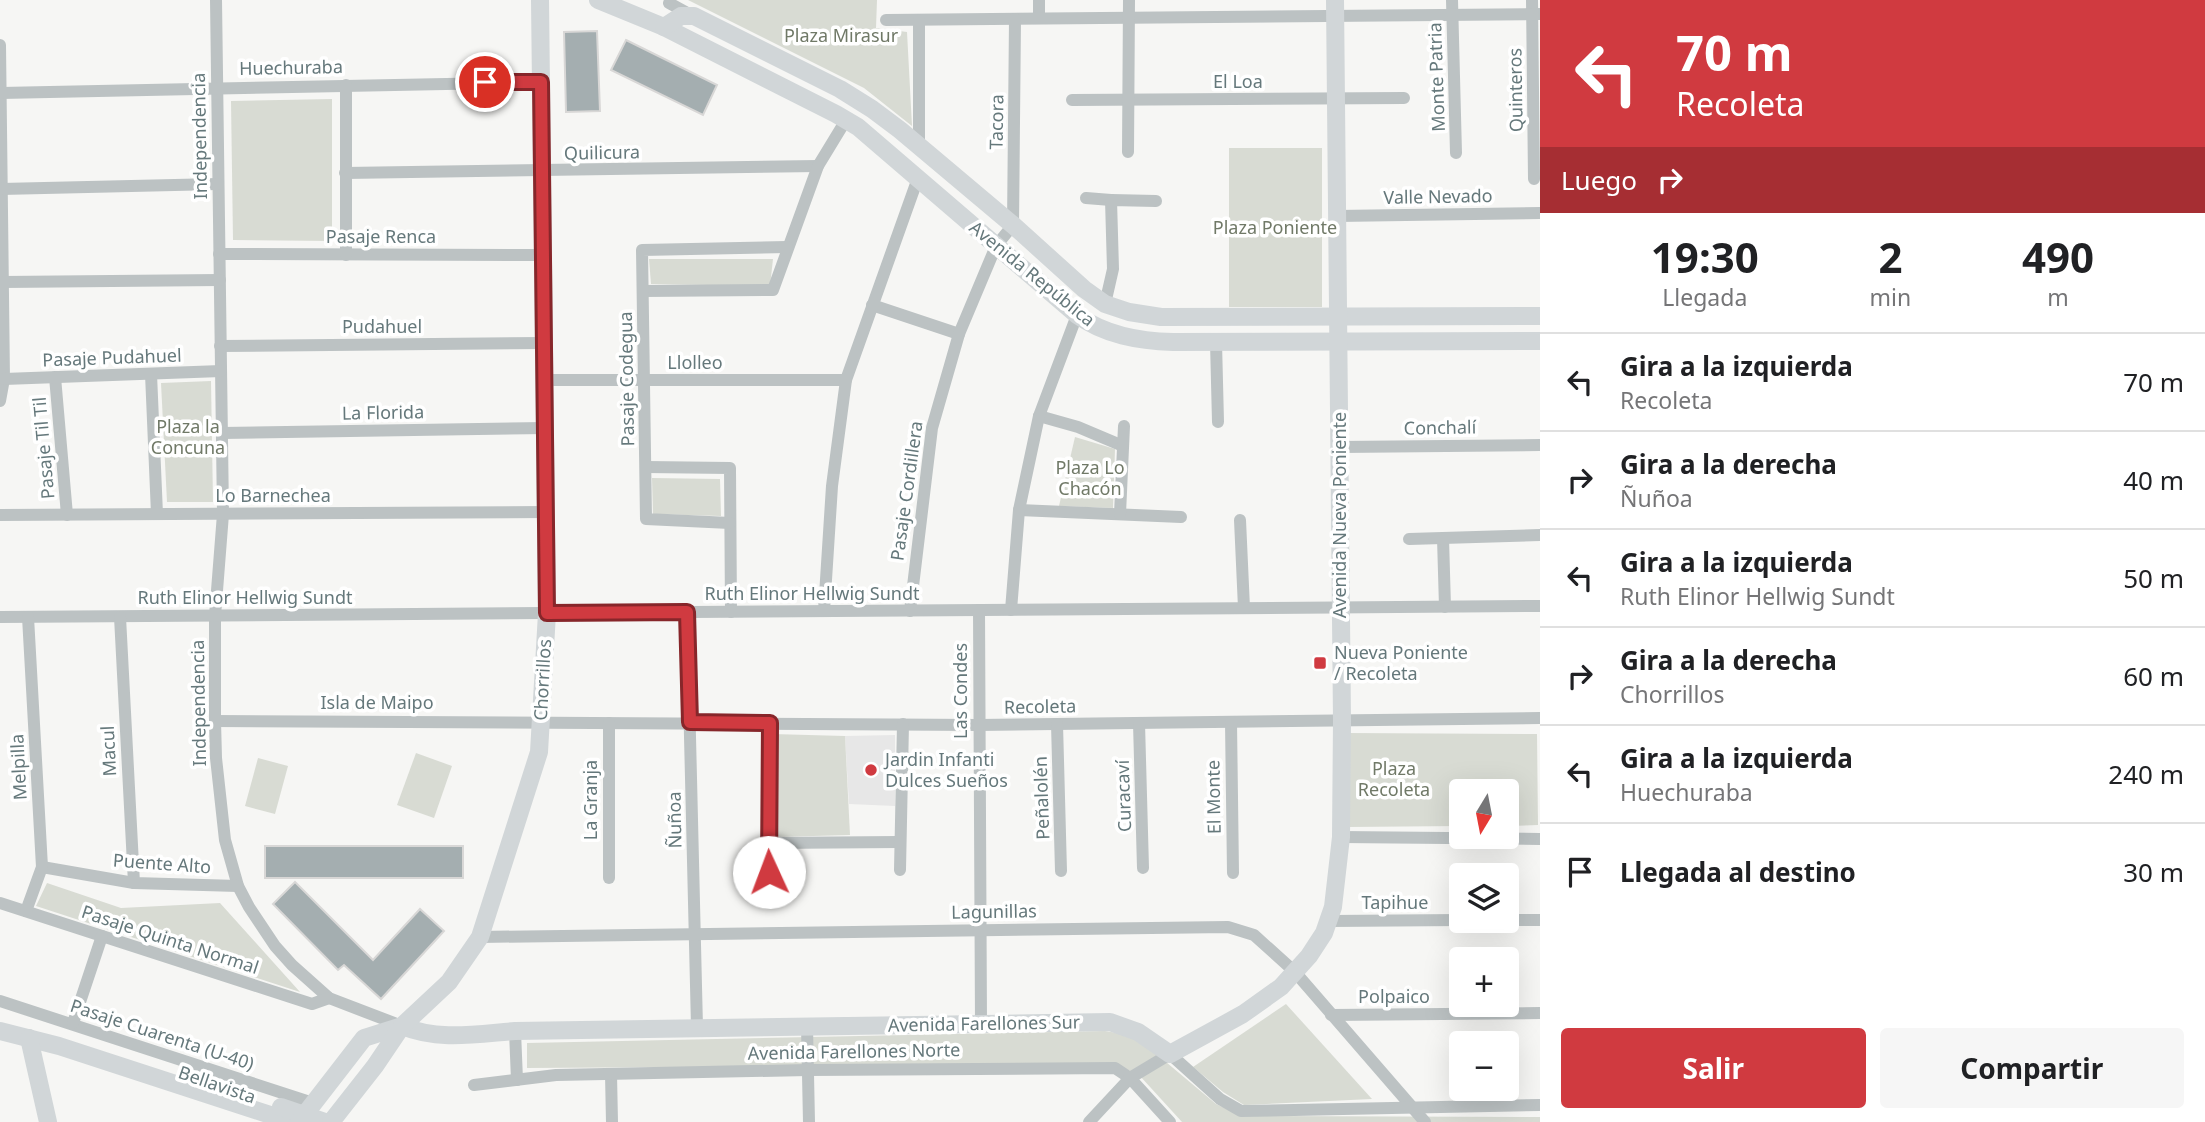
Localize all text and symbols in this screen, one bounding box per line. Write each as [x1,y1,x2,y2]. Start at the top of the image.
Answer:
text: 70 m [1676,19,1793,85]
street label: Monte Patria [1422,22,1450,132]
park label: Plaza Mirasur [784,23,899,47]
icon: left [1561,28,1652,119]
street label: Quinteros [1502,48,1528,132]
pin [455,52,515,112]
street label: Huechuraba [239,54,343,80]
icon: arrive [466,63,504,101]
street label: El Loa [1213,69,1263,93]
street label: Independencia [186,73,212,199]
text: Recoleta [1676,82,1804,125]
street label: Tacora [984,94,1008,150]
street label: Quilicura [564,139,640,165]
icon: right [1651,161,1689,199]
text: Luego [1561,162,1637,198]
street label: Valle Nevado [1383,183,1493,209]
street label: Avenida República [965,215,1100,331]
park label: Plaza Poniente [1213,215,1337,239]
street label: Pasaje Renca [326,224,436,248]
text: 19:30 [1651,228,1759,285]
text: 2 [1878,228,1902,285]
text: 490 [2022,228,2094,285]
text: Llegada [1662,281,1747,313]
text: min [1870,281,1911,313]
text: m [2047,281,2069,313]
street label: Pasaje Codegua [613,311,639,447]
street label: Pudahuel [342,314,422,338]
street label: Pasaje Pudahuel [42,343,182,371]
text: Gira a la izquierda [1620,348,1853,384]
street label: Llolleo [667,350,723,374]
icon: left [1561,363,1599,401]
text: 70 m [2123,364,2184,400]
text: Recoleta [1620,384,1712,416]
street label: Pasaje Til Til [27,396,59,500]
street label: La Florida [342,399,424,425]
street label: Avenida Nueva Poniente [1327,412,1351,618]
park label: Plaza la Concuna [151,414,225,459]
street label: Conchalí [1404,414,1477,440]
street label: Pasaje Cordillera [884,419,928,562]
text: Gira a la derecha [1620,446,1837,482]
park label: Plaza Lo Chacón [1055,455,1125,500]
icon: right [1561,461,1599,499]
text: 40 m [2123,462,2184,498]
text: Ñuñoa [1620,482,1693,514]
street label: Lo Barnechea [215,483,331,507]
text: Gira a la izquierda [1620,544,1853,580]
icon: left [1561,559,1599,597]
text: 50 m [2123,560,2184,596]
text: Ruth Elinor Hellwig Sundt [1620,580,1895,612]
street label: Ruth Elinor Hellwig Sundt [704,581,920,605]
street label: Ruth Elinor Hellwig Sundt [137,585,353,609]
street label: Chorrillos [528,639,556,721]
street label: Independencia [185,640,211,766]
place label: Nueva Poniente / Recoleta [1334,640,1468,685]
text: Gira a la derecha [1620,642,1837,678]
street label: Las Condes [948,643,972,739]
marker: Nueva Poniente / Recoleta [1312,655,1328,671]
icon: right [1561,657,1599,695]
text: 60 m [2123,658,2184,694]
text: Chorrillos [1620,678,1724,710]
street label: Isla de Maipo [320,690,434,714]
street label: Recoleta [1004,693,1076,719]
street label: Macul [95,725,121,777]
street label: Melpilla [4,733,32,801]
text: Gira a la izquierda [1620,740,1853,776]
place label: Jardin Infanti Dulces Sueños [883,747,1008,792]
icon: left [1561,755,1599,793]
street label: Peñalolén [1028,756,1054,840]
park label: Plaza Recoleta [1358,756,1430,801]
text: 240 m [2108,756,2184,792]
street label: Curacaví [1110,759,1136,833]
street label: La Granja [578,760,602,840]
street label: El Monte [1200,760,1226,834]
marker: Jardin Infanti Dulces Sueños [863,762,879,778]
text: Huechuraba [1620,776,1753,808]
north arrow [1449,779,1519,849]
map controls [1449,779,1519,1101]
street label: Ñuñoa [662,791,686,849]
position arrow [732,835,806,909]
street label: Puente Alto [112,848,212,878]
icon: arrive [1561,853,1599,891]
text: Llegada al destino [1620,854,1856,890]
text: 30 m [2123,854,2184,890]
button: layers [1449,863,1519,933]
street label: Tapihue [1362,890,1428,914]
street label: Lagunillas [951,898,1037,924]
street label: Pasaje Quinta Normal [79,899,262,979]
button: + [1449,947,1519,1017]
street label: Polpaico [1358,984,1430,1008]
street label: Pasaje Cuarenta (U-40) [67,993,257,1075]
street label: Avenida Farellones Sur [888,1009,1081,1037]
button: Salir [1561,1028,1866,1108]
button: Compartir [1880,1028,2184,1108]
button: − [1449,1031,1519,1101]
street label: Avenida Farellones Norte [748,1037,960,1065]
street label: Bellavista [175,1060,259,1108]

